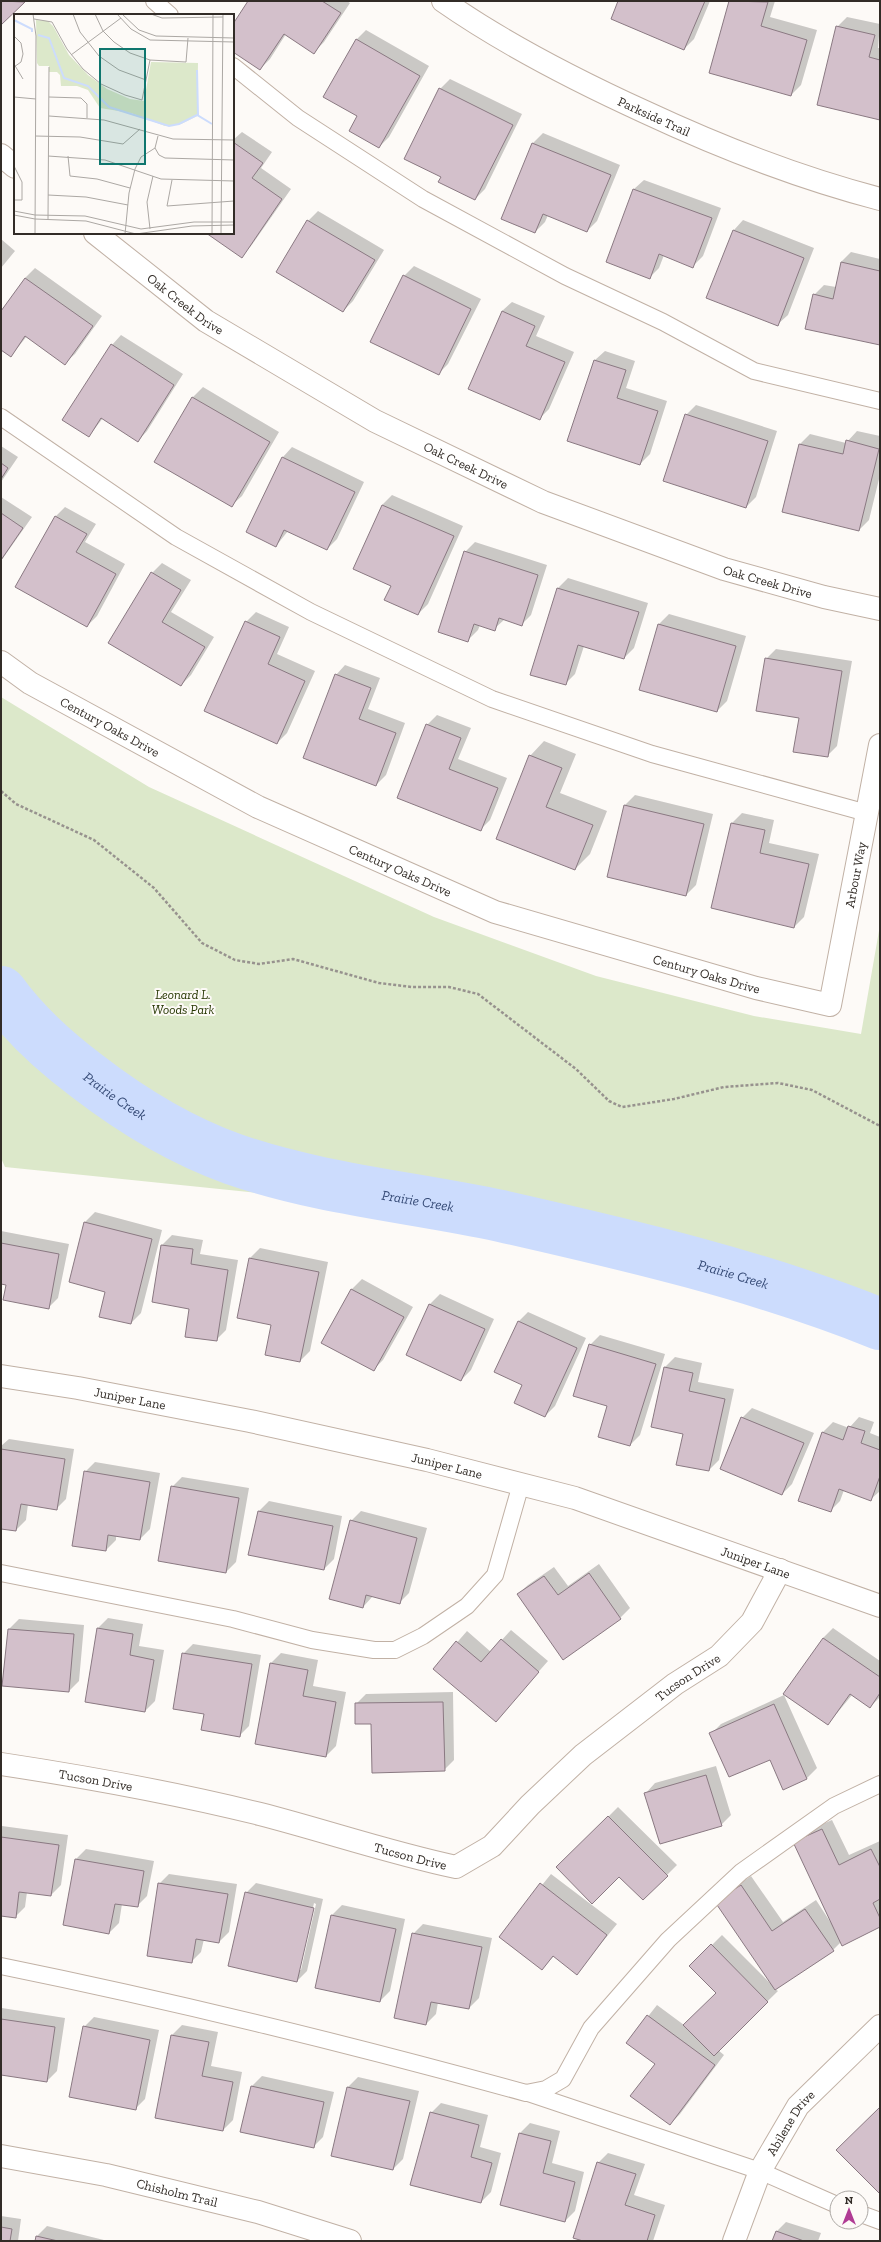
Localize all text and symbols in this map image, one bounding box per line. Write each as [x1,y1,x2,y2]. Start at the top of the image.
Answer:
inset map [14,14,234,234]
street label: Parkside Trail [616,94,693,140]
street label: Oak Creek Drive [144,270,226,338]
street label: Oak Creek Drive [421,439,510,492]
street label: Oak Creek Drive [721,562,814,601]
street label: Century Oaks Drive [58,694,162,760]
street label: Arbour Way [842,840,869,909]
street label: Century Oaks Drive [346,841,454,900]
street label: Century Oaks Drive [651,951,761,997]
park label: Leonard L. Woods Park [152,987,214,1017]
water label: Prairie Creek [80,1068,149,1124]
water label: Prairie Creek [380,1187,455,1216]
water label: Prairie Creek [696,1256,771,1293]
street label: Juniper Lane [93,1384,167,1413]
street label: Juniper Lane [410,1450,484,1482]
street label: Juniper Lane [719,1543,792,1582]
street label: Tucson Drive [653,1650,723,1704]
street label: Tucson Drive [58,1766,134,1794]
street label: Tucson Drive [372,1840,448,1873]
street label: Abilene Drive [764,2087,818,2158]
street label: Chisholm Trail [135,2176,220,2210]
north arrow [829,2190,869,2230]
text: N [845,2194,854,2207]

